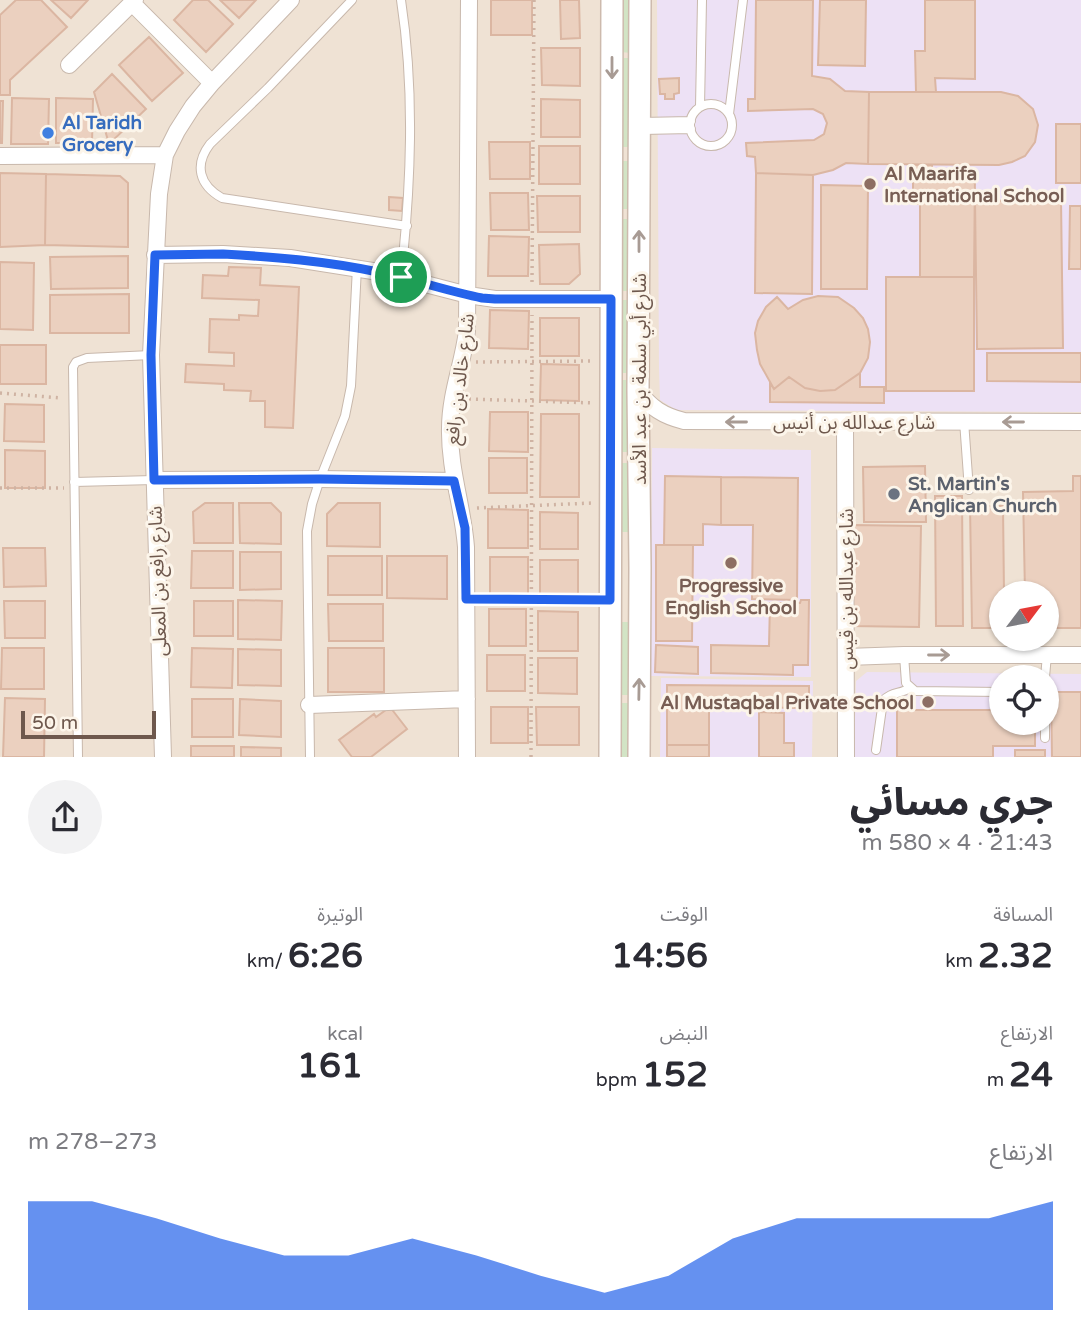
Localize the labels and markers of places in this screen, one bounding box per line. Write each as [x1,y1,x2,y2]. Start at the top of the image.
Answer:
place label: Al Taridh Grocery [62,112,142,157]
marker: Al Taridh Grocery [40,125,56,141]
place label: Al Maarifa International School [884,163,1064,207]
marker: Al Maarifa International School [862,176,878,192]
pin [371,247,431,307]
place label: St. Martin's Anglican Church [908,473,1057,518]
marker: St. Martin's Anglican Church [886,486,902,502]
marker: Progressive English School [723,555,739,571]
place label: Progressive English School [665,575,797,620]
place label: Al Mustaqbal Private School [660,692,914,715]
marker: Al Mustaqbal Private School [920,694,936,710]

